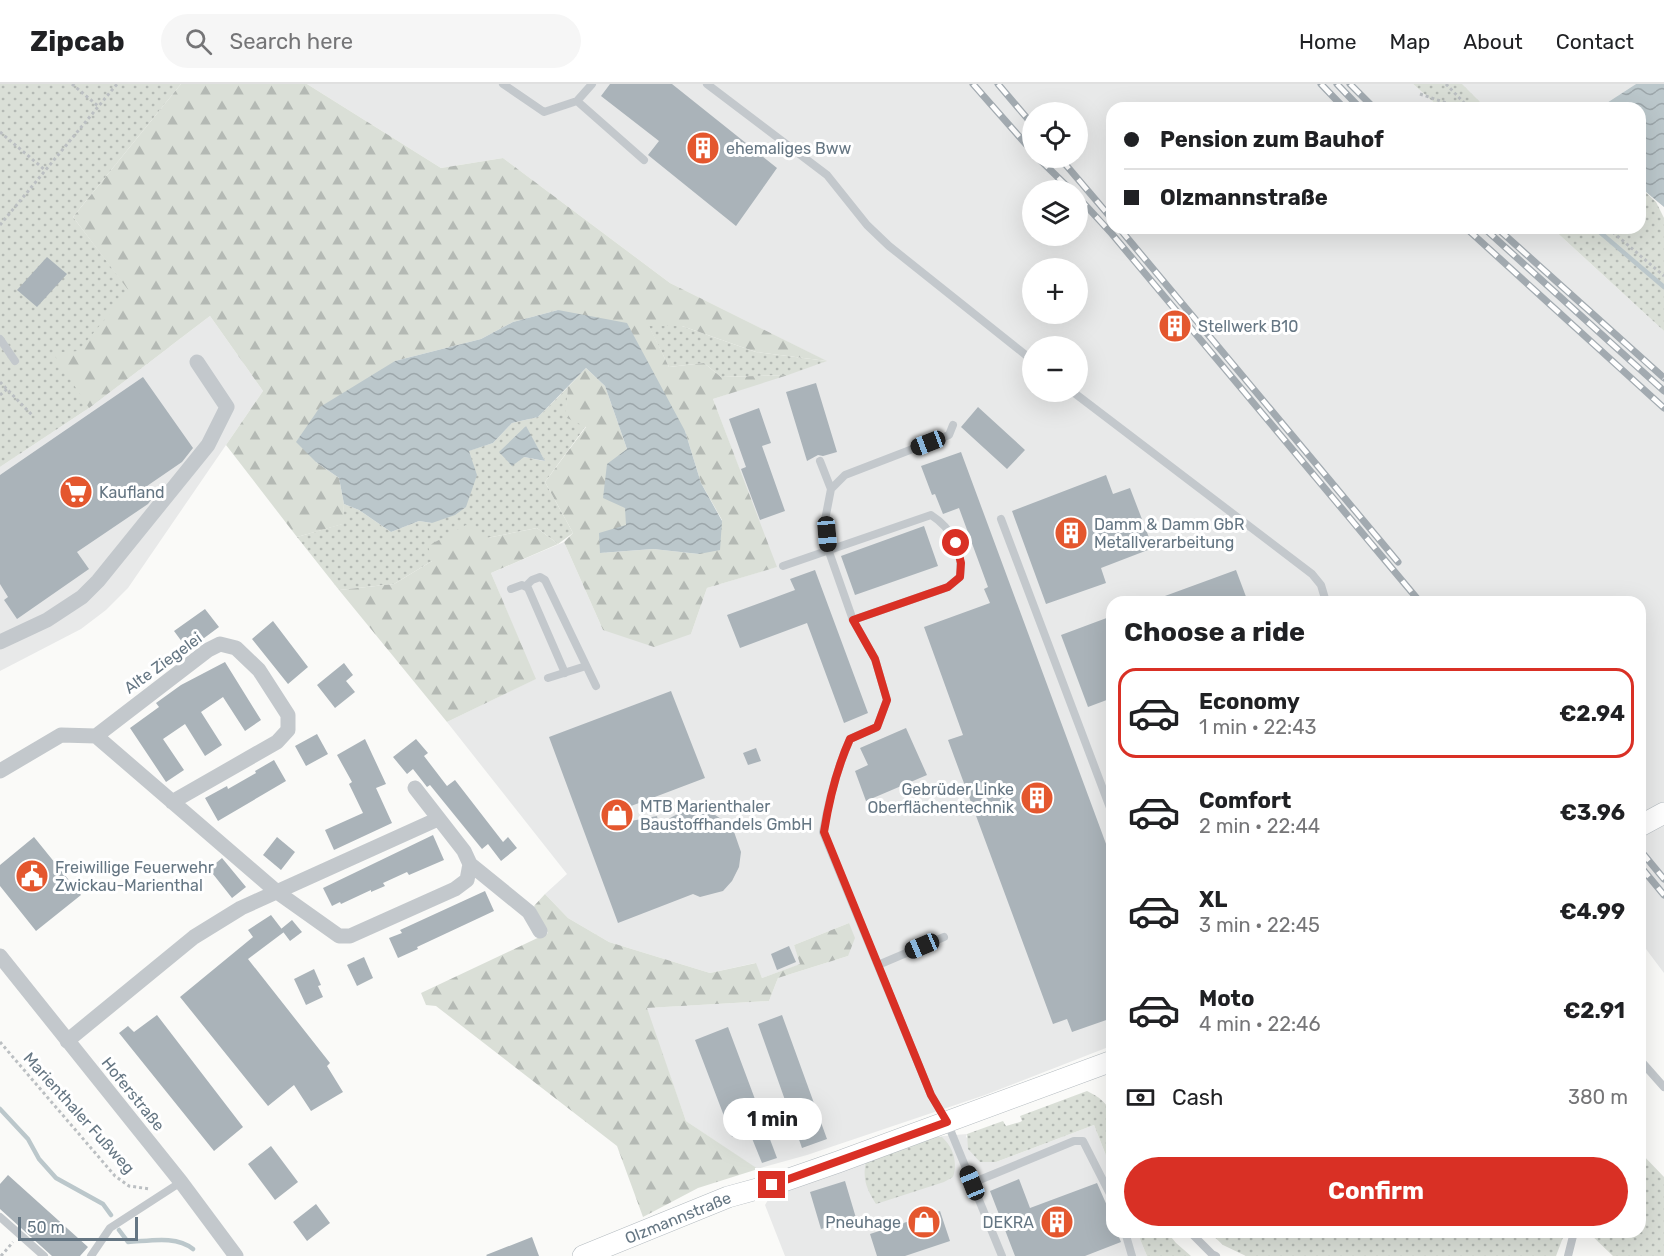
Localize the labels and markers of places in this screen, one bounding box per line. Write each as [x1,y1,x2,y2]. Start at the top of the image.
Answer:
building icon: ehemaliges Bww [685,130,721,166]
place label: ehemaliges Bww [726,139,852,158]
building icon: Stellwerk B10 [1157,308,1193,344]
place label: Stellwerk B10 [1198,317,1298,336]
supermarket icon: Kaufland [58,474,94,510]
place label: Kaufland [99,483,165,502]
building icon: Damm & Damm GbR Metallverarbeitung [1053,515,1089,551]
place label: Damm & Damm GbR Metallverarbeitung [1094,515,1244,552]
place label: Gebrüder Linke Oberflächentechnik [867,780,1015,817]
building icon: Gebrüder Linke Oberflächentechnik [1019,780,1055,816]
shop icon: MTB Marienthaler Baustoffhandels GmbH [599,797,635,833]
place label: MTB Marienthaler Baustoffhandels GmbH [640,797,812,834]
public building icon: Freiwillige Feuerwehr Zwickau-Marienthal [14,858,50,894]
place label: Freiwillige Feuerwehr Zwickau-Marienthal [55,858,214,895]
shop icon: Pneuhage [906,1204,942,1240]
building icon: DEKRA [1039,1204,1075,1240]
place label: Pneuhage [825,1213,901,1232]
place label: DEKRA [982,1213,1034,1232]

